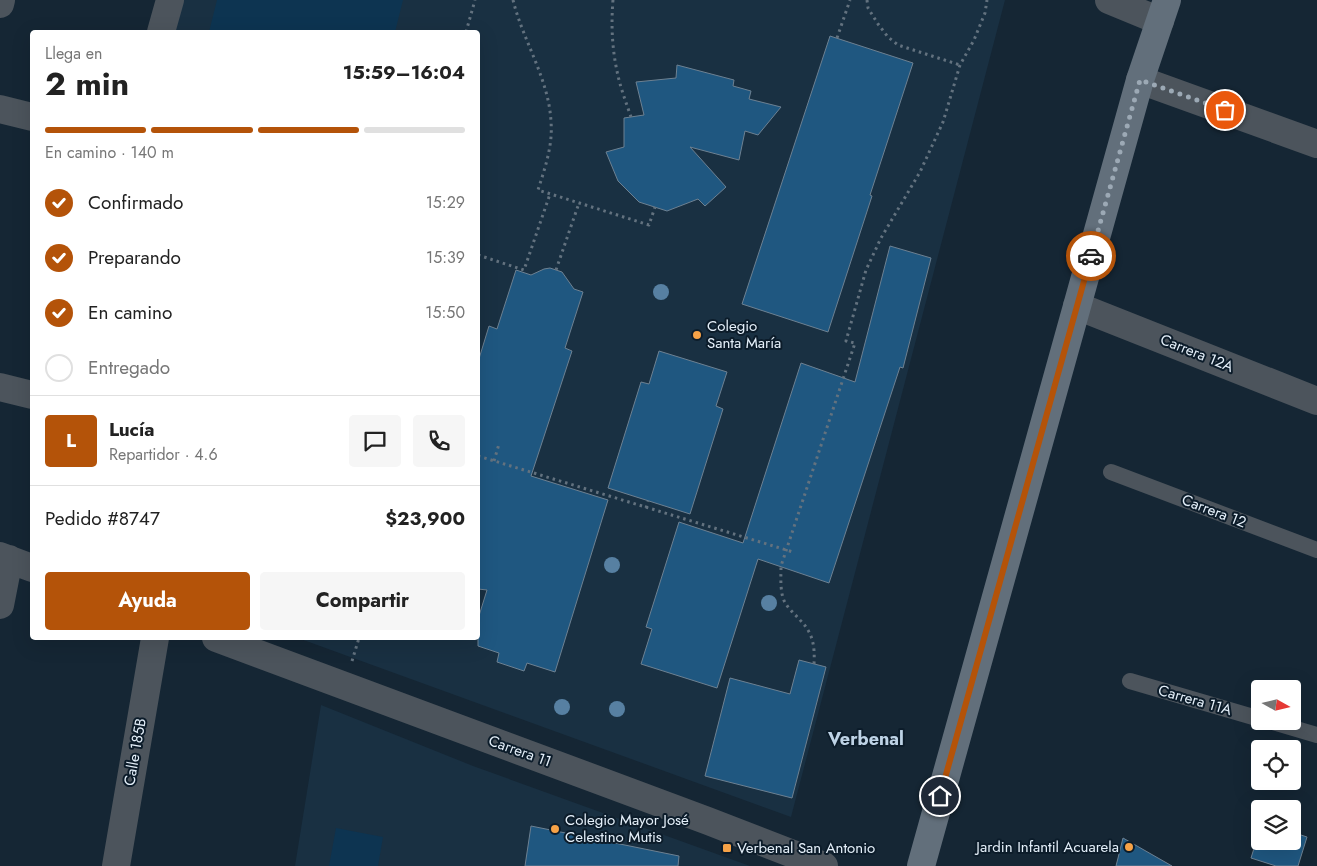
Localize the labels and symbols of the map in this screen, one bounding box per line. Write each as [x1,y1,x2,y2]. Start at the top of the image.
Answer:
pin [1204,89,1246,131]
courier [1066,231,1116,281]
place label: Colegio Santa María [707,315,781,354]
street label: Carrera 12A [1157,328,1237,378]
marker: Colegio Santa María [691,329,703,341]
street label: Carrera 12 [1179,489,1249,533]
street label: Carrera 11A [1156,679,1234,721]
north arrow [1251,680,1301,730]
street label: Calle 185B [118,716,152,788]
district label: Verbenal [827,726,904,752]
street label: Carrera 11 [485,729,555,773]
pin [919,775,961,817]
place label: Colegio Mayor José Celestino Mutis [565,809,689,848]
marker: Colegio Mayor José Celestino Mutis [549,823,561,835]
place label: Jardin Infantil Acuarela [974,836,1119,858]
place label: Verbenal San Antonio [737,837,875,859]
marker: Jardin Infantil Acuarela [1123,841,1135,853]
marker: Verbenal San Antonio [721,842,733,854]

